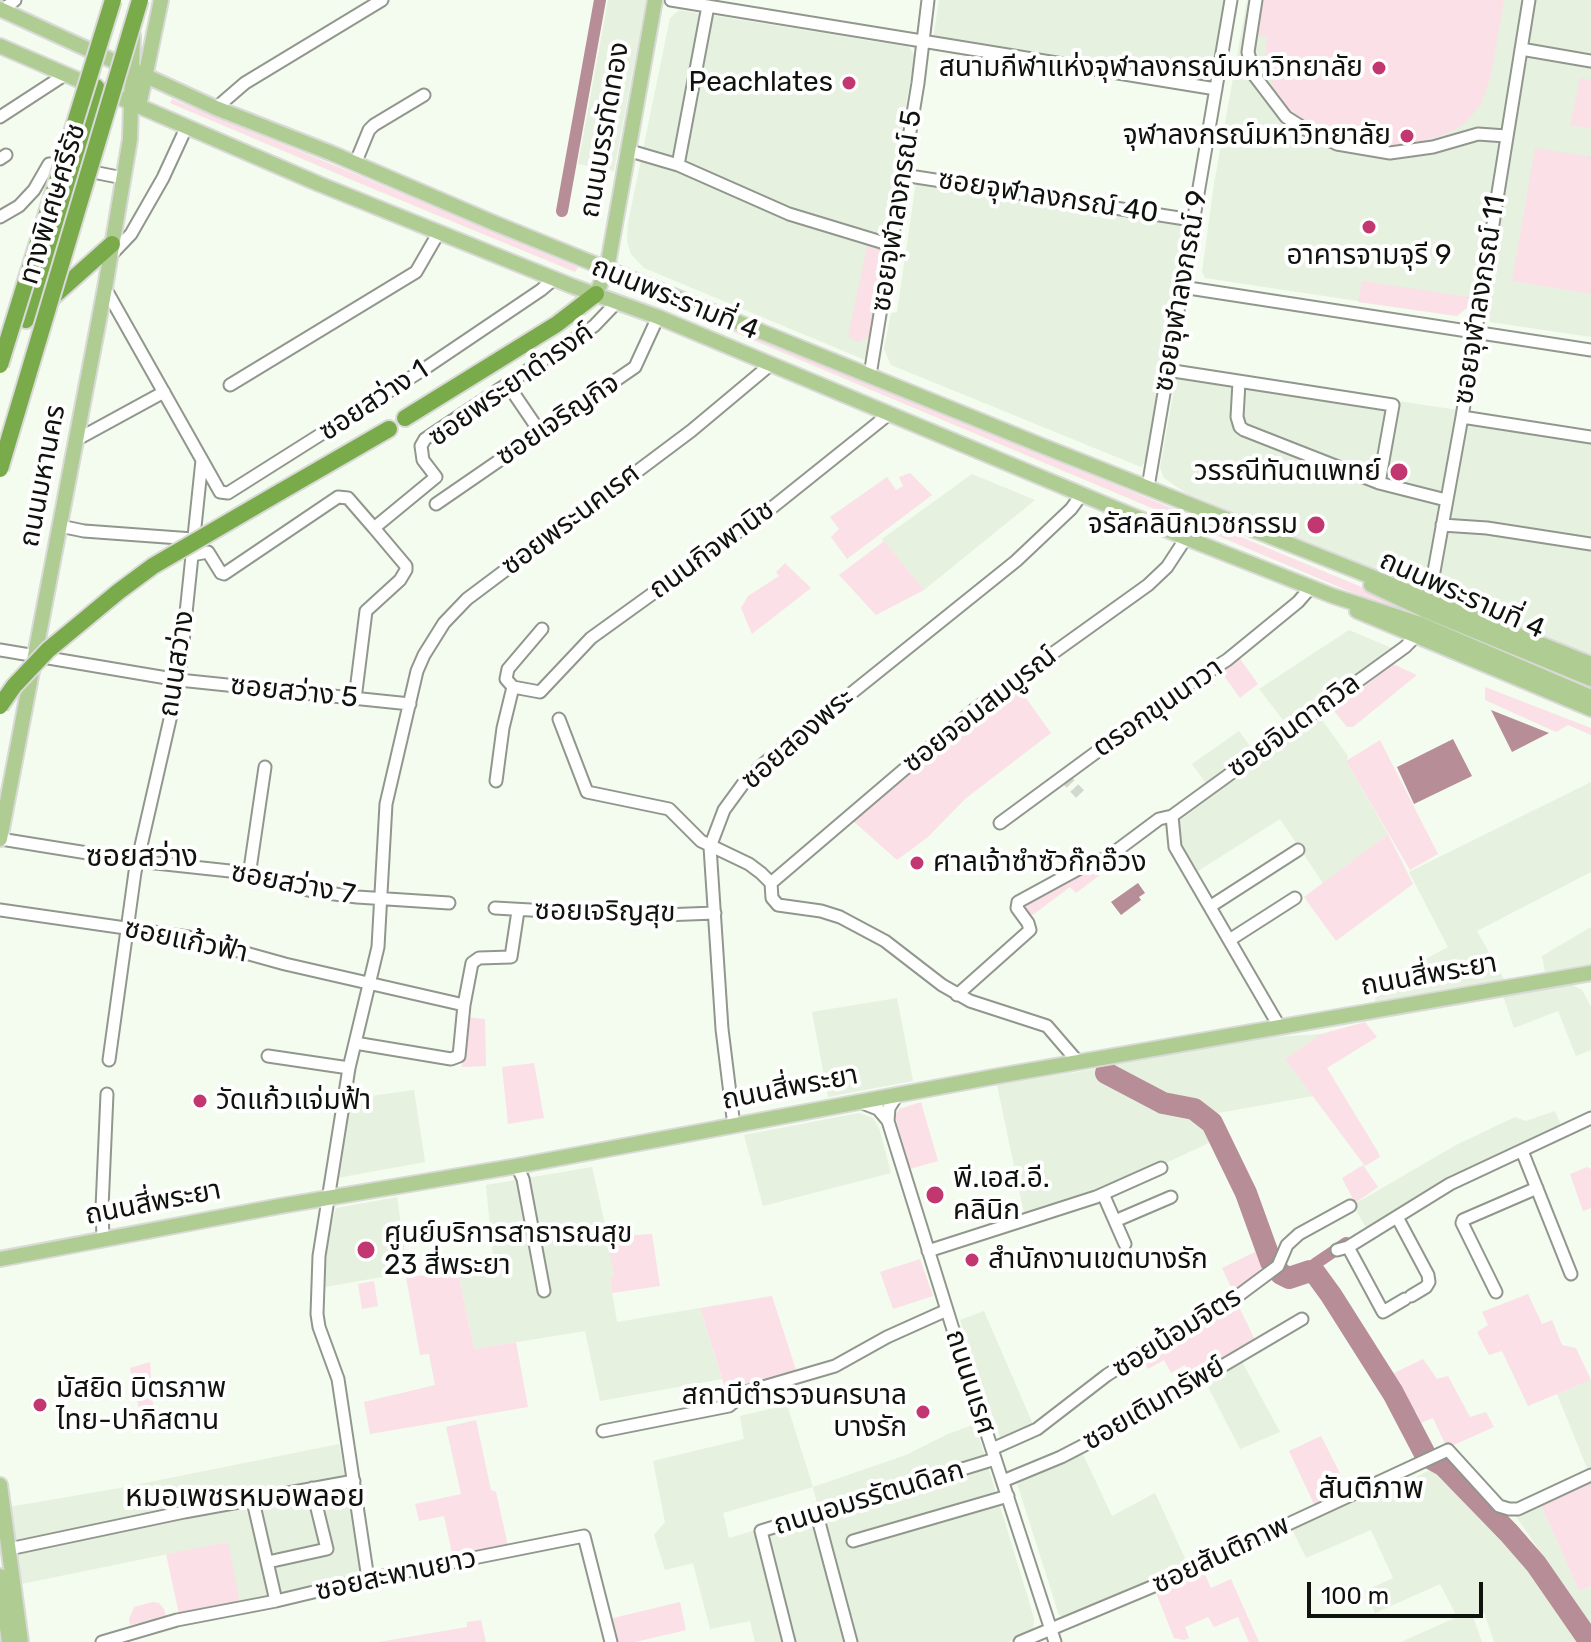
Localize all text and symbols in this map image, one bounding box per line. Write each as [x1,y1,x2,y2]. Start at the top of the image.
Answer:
street label: ถนนบรรทัดทอง [573,39,637,221]
place label: สนามกีฬาแห่งจุฬาลงกรณ์มหาวิทยาลัย [939,51,1363,85]
marker: สนามกีฬาแห่งจุฬาลงกรณ์มหาวิทยาลัย [1370,59,1388,77]
place label: Peachlates [689,66,833,100]
marker: Peachlates [840,74,858,92]
street label: ซอยจุฬาลงกรณ์ 5 [864,108,930,314]
street label: ทางพิเศษศรีรัช [13,119,93,289]
place label: จุฬาลงกรณ์มหาวิทยาลัย [1123,119,1391,153]
marker: จุฬาลงกรณ์มหาวิทยาลัย [1398,127,1416,145]
street label: ซอยจุฬาลงกรณ์ 40 [936,163,1160,231]
street label: ซอยจุฬาลงกรณ์ 9 [1147,188,1215,394]
street label: ซอยจุฬาลงกรณ์ 11 [1447,193,1513,407]
marker: อาคารจามจุรี 9 [1360,218,1378,236]
place label: อาคารจามจุรี 9 [1286,239,1452,273]
street label: ถนนพระรามที่ 4 [587,250,763,348]
street label: ซอยพระยาดำรงค์ [422,316,600,454]
street label: ซอยสว่าง 1 [313,353,435,449]
street label: ซอยเจริญกิจ [490,367,626,473]
street label: ถนนมหานคร [13,402,73,550]
place label: วรรณีทันตแพทย์ [1194,455,1381,489]
street label: ซอยพระนคเรศ [495,457,647,583]
marker: วรรณีทันตแพทย์ [1388,461,1410,483]
street label: ถนนกิจพานิช [643,493,781,607]
place label: จรัสคลินิกเวชกรรม [1088,508,1298,542]
marker: จรัสคลินิกเวชกรรม [1305,514,1327,536]
street label: ถนนพระรามที่ 4 [1374,544,1550,646]
street label: ถนนสว่าง [152,608,202,720]
street label: ซอยจอมสมบูรณ์ [897,640,1063,780]
street label: ตรอกขุนนาวา [1087,651,1229,765]
street label: ซอยจินดาถวิล [1221,667,1367,785]
street label: ซอยสว่าง 5 [229,669,359,715]
street label: ซอยสองพระ [735,681,861,797]
district label: ซอยสว่าง [86,839,198,875]
place label: ศาลเจ้าซำซัวก๊กอ๊วง [933,846,1146,880]
marker: ศาลเจ้าซำซัวก๊กอ๊วง [908,854,926,872]
street label: ซอยสว่าง 7 [228,856,358,912]
street label: ซอยเจริญสุข [534,894,676,930]
street label: ซอยแก้วฟ้า [121,912,251,970]
street label: ถนนสี่พระยา [1358,946,1500,1004]
street label: ถนนสี่พระยา [719,1058,861,1118]
place label: วัดแก้วแจ่มฟ้า [216,1084,371,1118]
marker: วัดแก้วแจ่มฟ้า [191,1092,209,1110]
place label: พี.เอส.อี. คลินิก [953,1162,1050,1228]
street label: ถนนสี่พระยา [82,1173,224,1233]
marker: พี.เอส.อี. คลินิก [924,1184,946,1206]
place label: ศูนย์บริการสาธารณสุข 23 สี่พระยา [384,1217,632,1283]
marker: ศูนย์บริการสาธารณสุข 23 สี่พระยา [355,1239,377,1261]
place label: สำนักงานเขตบางรัก [988,1243,1208,1277]
marker: สำนักงานเขตบางรัก [963,1251,981,1269]
street label: ซอยน้อมจิตร [1107,1280,1247,1386]
street label: ถนนนเรศ [937,1326,1003,1438]
street label: ซอยเติมทรัพย์ [1077,1350,1231,1458]
place label: มัสยิด มิตรภาพ ไทย-ปากิสตาน [56,1372,226,1438]
place label: สถานีตำรวจนครบาล บางรัก [682,1379,907,1445]
marker: มัสยิด มิตรภาพ ไทย-ปากิสตาน [31,1396,49,1414]
marker: สถานีตำรวจนครบาล บางรัก [914,1403,932,1421]
street label: ถนนอมรรัตนดิลก [770,1453,968,1543]
district label: สันติภาพ [1318,1471,1424,1507]
district label: หมอเพชรหมอพลอย [125,1479,365,1515]
street label: ซอยสันติภาพ [1147,1509,1295,1601]
street label: ซอยสะพานยาว [313,1542,479,1608]
scale bar [1311,1566,1487,1616]
text: 100 m [1321,1582,1389,1610]

